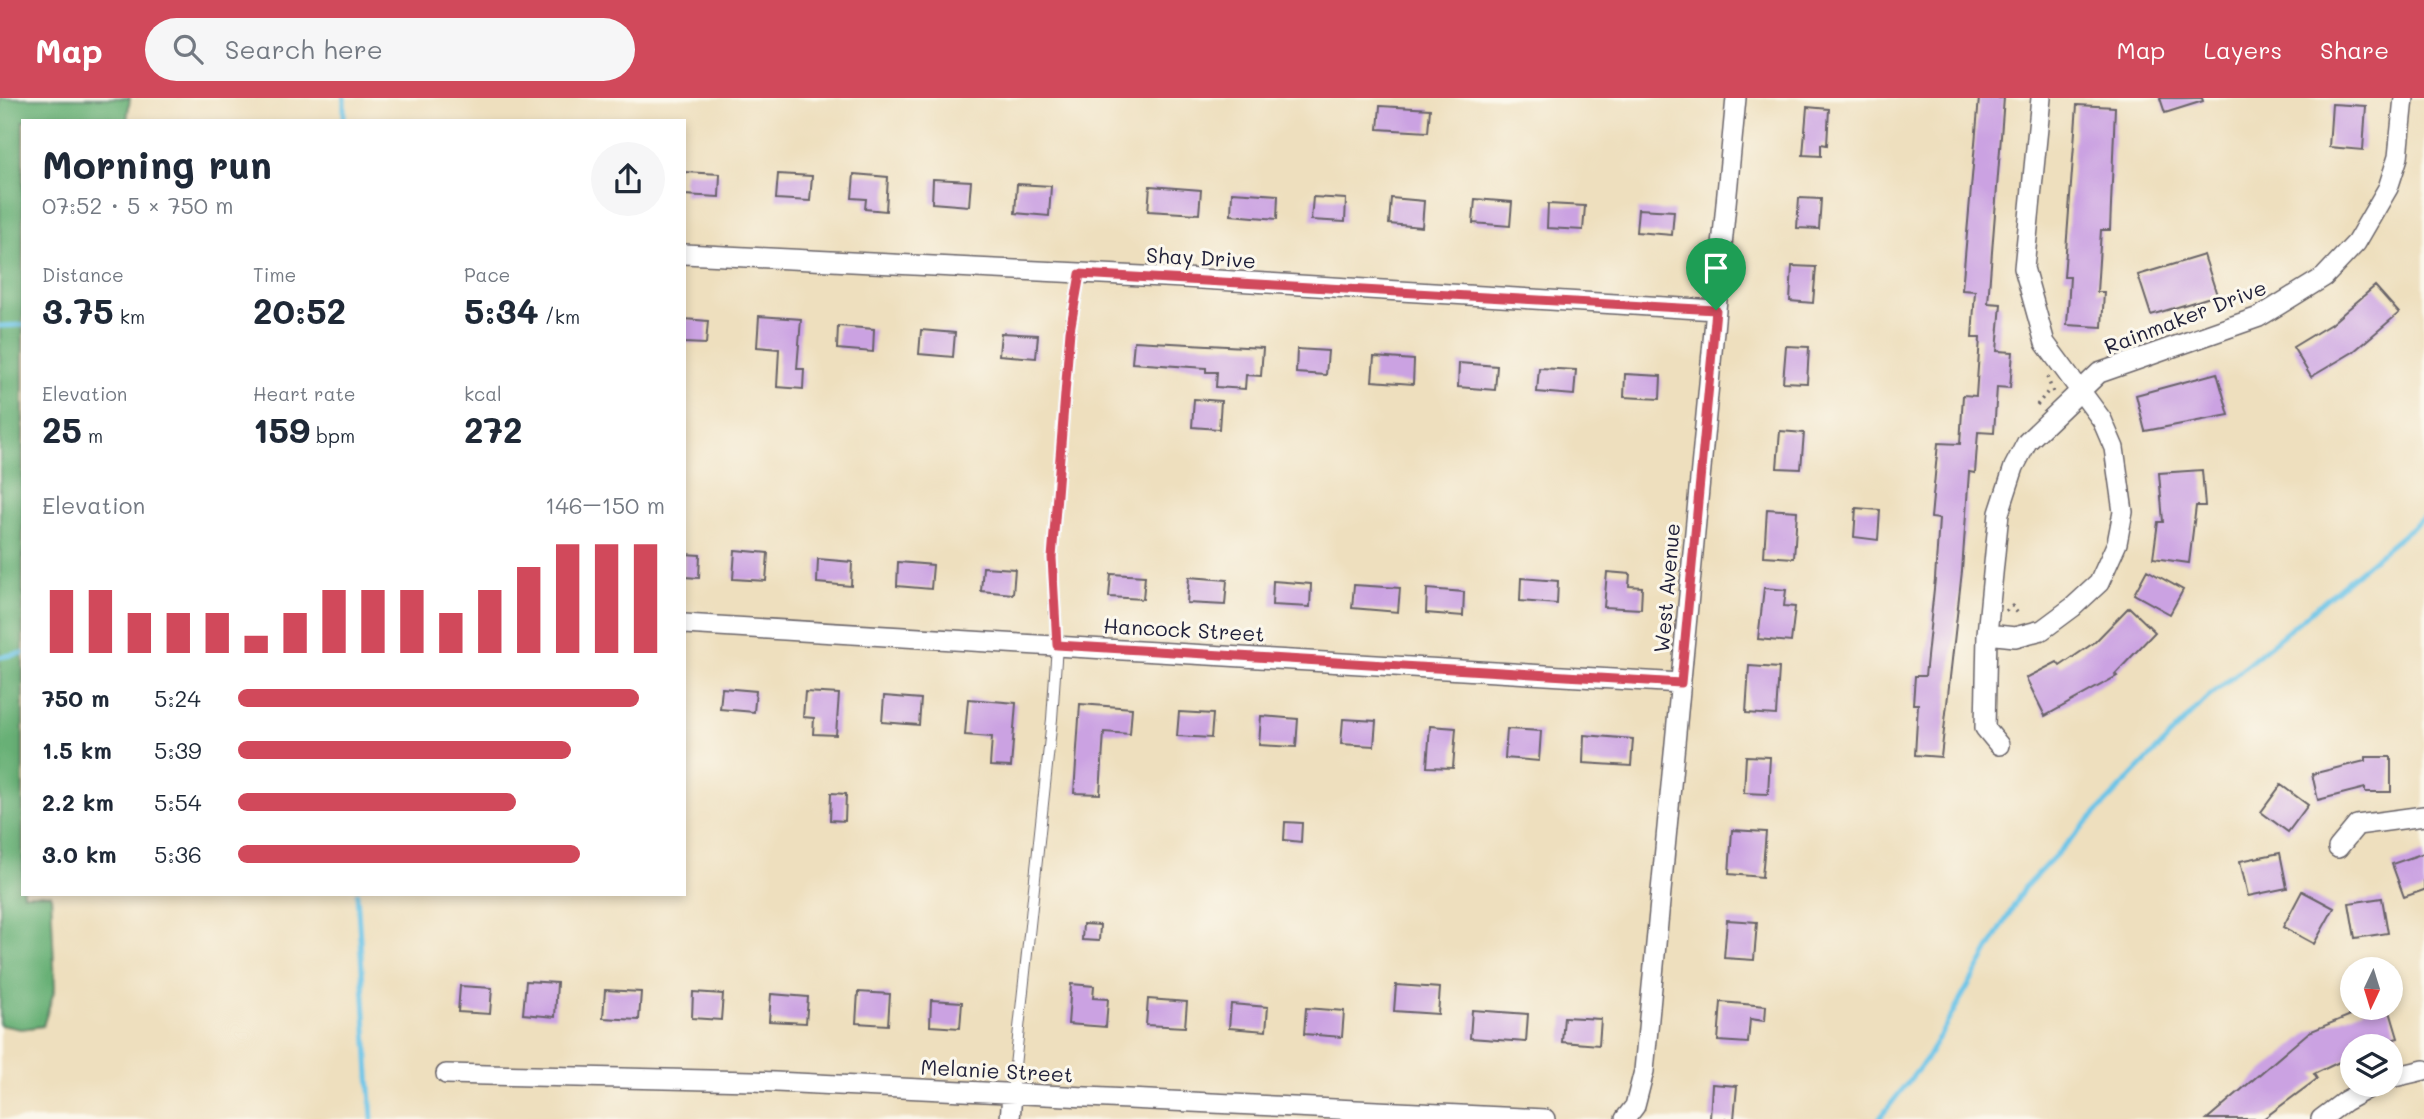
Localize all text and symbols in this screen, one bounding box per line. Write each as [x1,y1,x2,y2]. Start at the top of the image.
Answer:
search box [145,18,635,81]
text: Map [35,28,103,71]
icon: search [169,30,207,68]
text: Search here [225,32,383,66]
text: Map [2117,34,2165,65]
text: Layers [2203,34,2282,65]
text: Share [2320,34,2389,65]
text: Morning run [42,139,272,189]
button: share [591,142,665,216]
text: 07:52 · 5 × 750 m [42,190,234,220]
pin [1686,238,1746,310]
street label: Shay Drive [1145,241,1257,273]
icon: arrive [1697,249,1735,287]
text: Distance [42,262,124,287]
text: Time [253,262,296,287]
text: Pace [464,262,510,287]
street label: Rainmaker Drive [2100,273,2270,359]
text: 3.75 [42,287,114,333]
text: 20:52 [253,287,346,333]
text: 5:34 [464,287,539,333]
text: km [114,304,145,329]
text: /km [539,304,580,329]
text: Elevation [42,381,127,406]
text: Heart rate [253,381,356,406]
text: kcal [464,381,502,406]
text: 25 [42,406,82,452]
text: 159 [253,406,310,452]
text: 272 [464,406,523,452]
text: m [82,423,103,448]
text: bpm [310,423,355,448]
text: Elevation [42,490,145,520]
text: 146–150 m [545,490,665,520]
street label: West Avenue [1647,522,1685,654]
street label: Hancock Street [1103,611,1265,647]
text: 750 m [42,683,110,713]
text: 5:24 [154,683,201,713]
text: 1.5 km [42,735,112,765]
text: 5:39 [154,735,202,765]
text: 2.2 km [42,787,114,817]
text: 5:54 [154,787,201,817]
text: 3.0 km [42,839,117,869]
text: 5:36 [154,839,202,869]
north arrow [2340,957,2403,1020]
map controls [2340,957,2403,1097]
button: layers [2340,1034,2403,1097]
street label: Melanie Street [920,1053,1074,1087]

